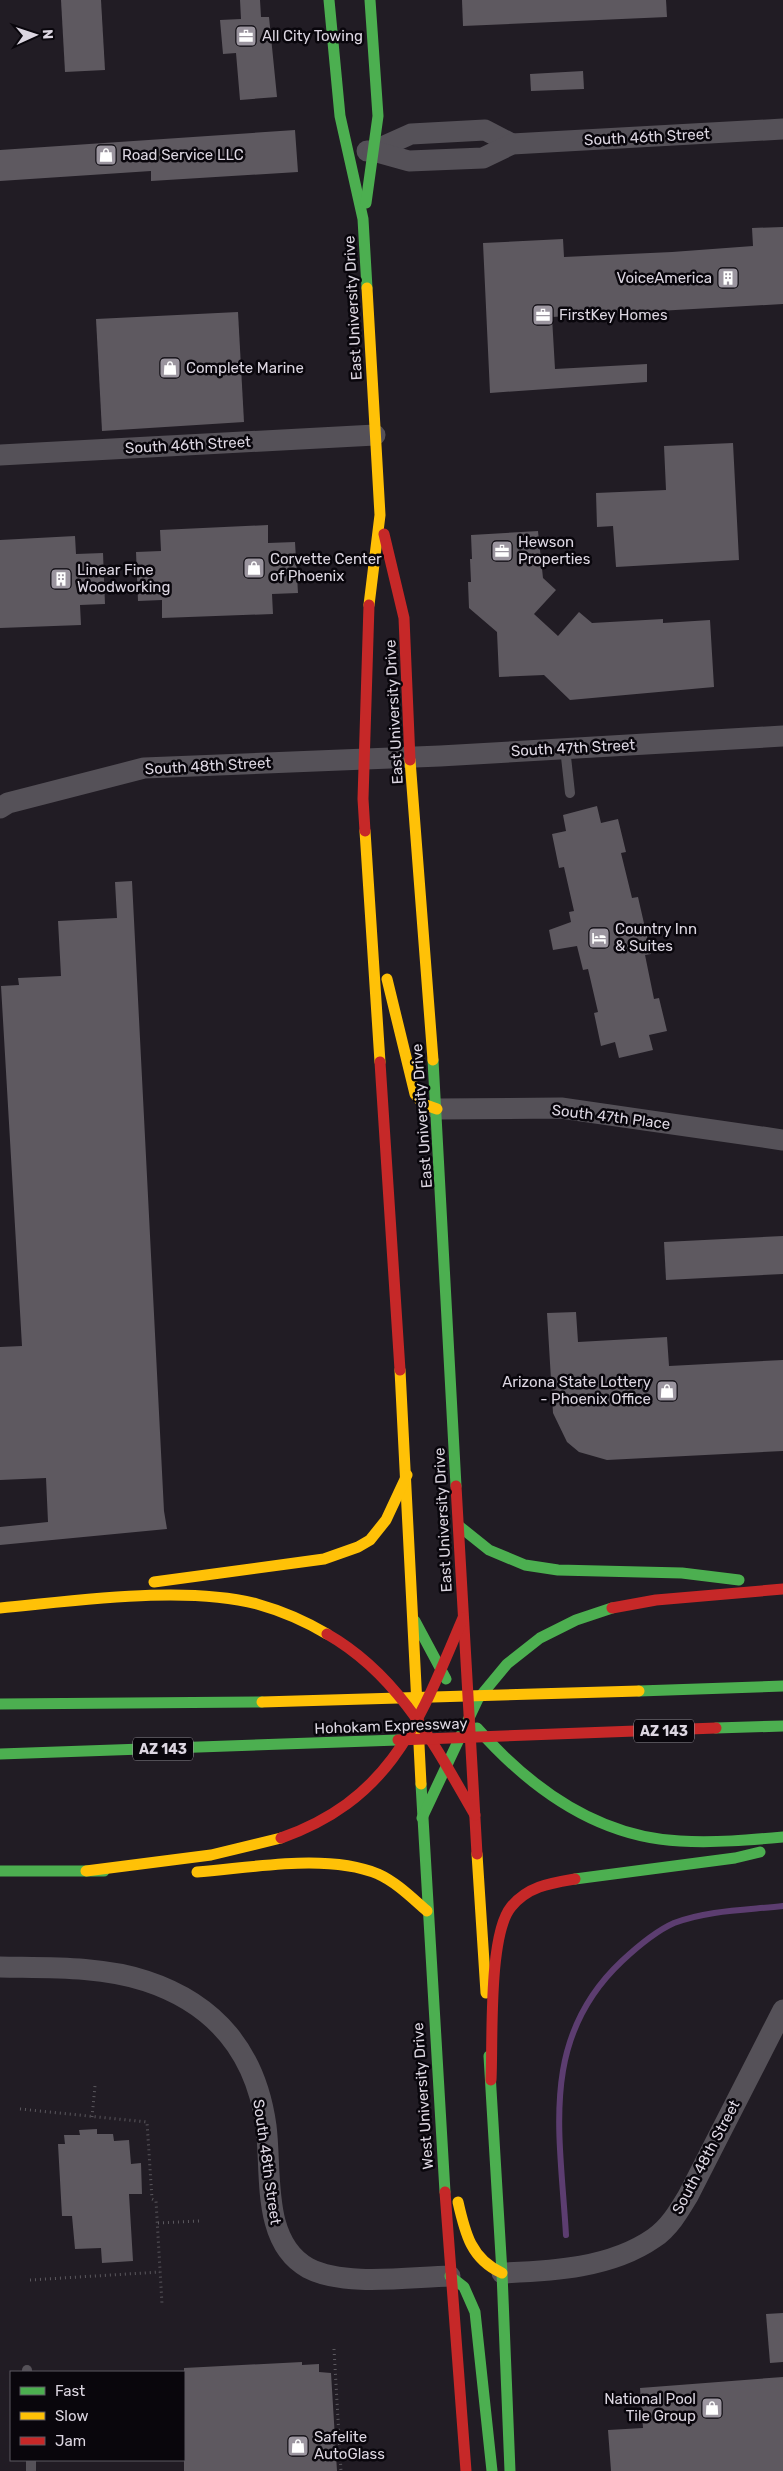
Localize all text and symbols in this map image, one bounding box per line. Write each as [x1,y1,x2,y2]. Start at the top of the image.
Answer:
north arrow [10,10,60,60]
office icon: All City Towing [234,24,258,48]
place label: All City Towing [262,27,363,45]
text: N [39,29,56,40]
street label: South 46th Street [584,125,711,149]
shop icon: Road Service LLC [94,143,118,167]
place label: Road Service LLC [122,146,244,164]
street label: East University Drive [340,235,366,381]
building icon: VoiceAmerica [716,266,740,290]
place label: VoiceAmerica [616,269,712,287]
office icon: FirstKey Homes [531,303,555,327]
place label: FirstKey Homes [559,306,668,324]
shop icon: Complete Marine [158,356,182,380]
place label: Complete Marine [186,359,304,377]
street label: South 46th Street [125,433,252,457]
place label: Hewson Properties [518,533,591,568]
office icon: Hewson Properties [490,539,514,563]
place label: Corvette Center of Phoenix [270,550,382,585]
shop icon: Corvette Center of Phoenix [242,556,266,580]
place label: Linear Fine Woodworking [77,561,170,596]
building icon: Linear Fine Woodworking [49,567,73,591]
street label: East University Drive [381,639,407,785]
street label: South 47th Street [510,736,636,760]
street label: South 48th Street [144,754,272,778]
place label: Country Inn & Suites [615,920,697,955]
hotel icon: Country Inn & Suites [587,926,611,950]
street label: East University Drive [408,1043,436,1189]
street label: South 47th Place [551,1101,671,1133]
place label: Arizona State Lottery - Phoenix Office [502,1373,651,1408]
shop icon: Arizona State Lottery - Phoenix Office [655,1379,679,1403]
street label: East University Drive [430,1447,456,1593]
street label: Hohokam Expressway [314,1714,468,1738]
road number: AZ 143 [634,1720,694,1742]
road number: AZ 143 [133,1738,193,1760]
street label: West University Drive [409,2022,437,2170]
street label: South 48th Street [668,2097,744,2217]
street label: South 48th Street [249,2098,285,2226]
legend [10,2371,185,2461]
text: Fast [55,2382,85,2400]
place label: National Pool Tile Group [604,2390,696,2425]
shop icon: National Pool Tile Group [700,2396,724,2420]
text: Slow [55,2407,88,2425]
place label: Safelite AutoGlass [314,2428,385,2463]
text: Jam [55,2432,86,2450]
shop icon: Safelite AutoGlass [286,2434,310,2458]

